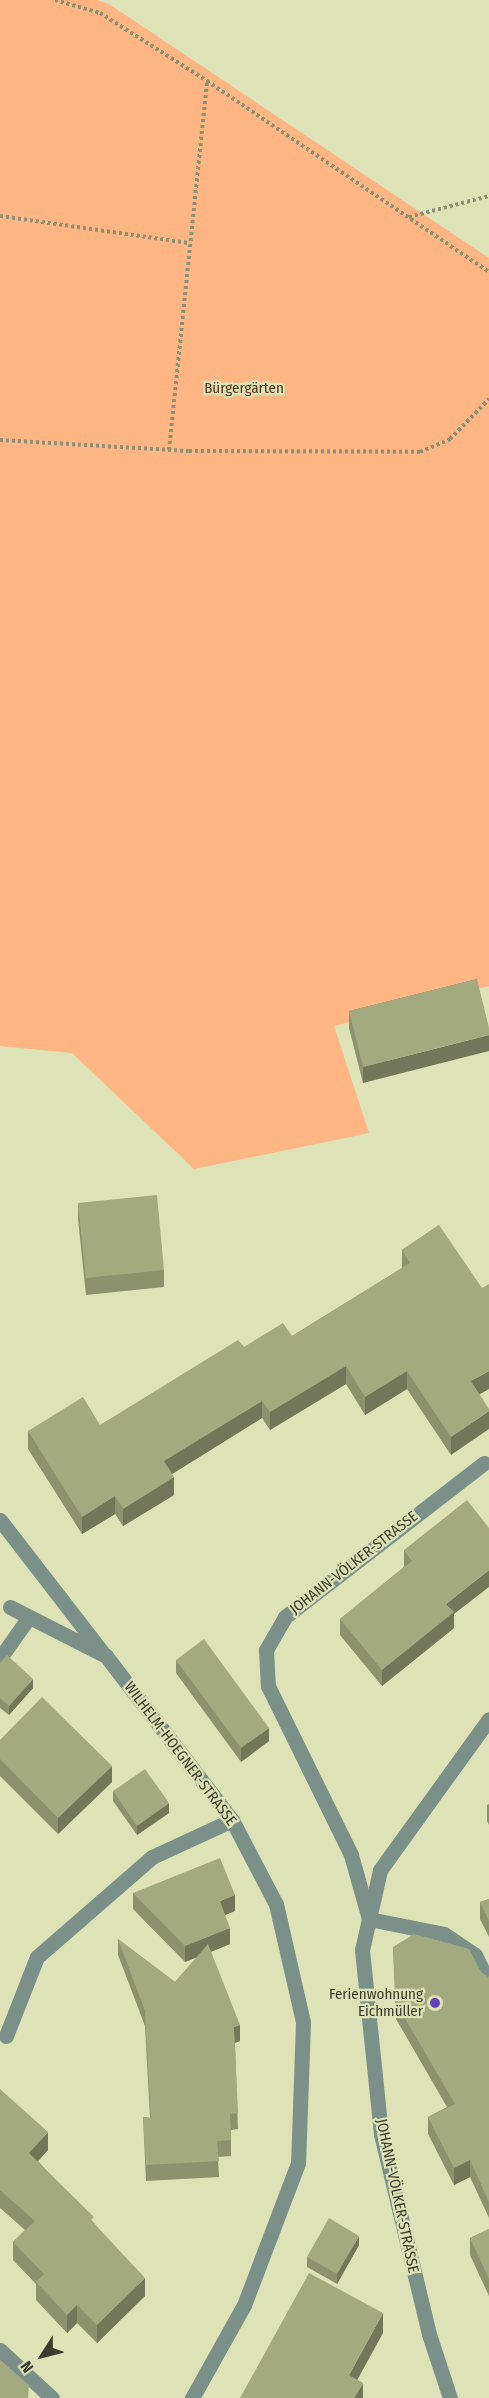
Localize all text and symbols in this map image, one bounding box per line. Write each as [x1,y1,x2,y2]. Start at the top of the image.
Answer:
park label: Bürgergärten [204,380,284,398]
street label: JOHANN-VÖLKER-STRASSE [287,1508,421,1618]
street label: WILHELM-HOEGNER-STRASSE [120,1679,240,1829]
place label: Ferienwohnung Eichmüller [329,1985,423,2020]
marker: Ferienwohnung Eichmüller [428,1996,442,2010]
street label: JOHANN-VÖLKER-STRASSE [372,2117,422,2275]
north arrow [12,2326,72,2386]
text: N [17,2357,38,2376]

